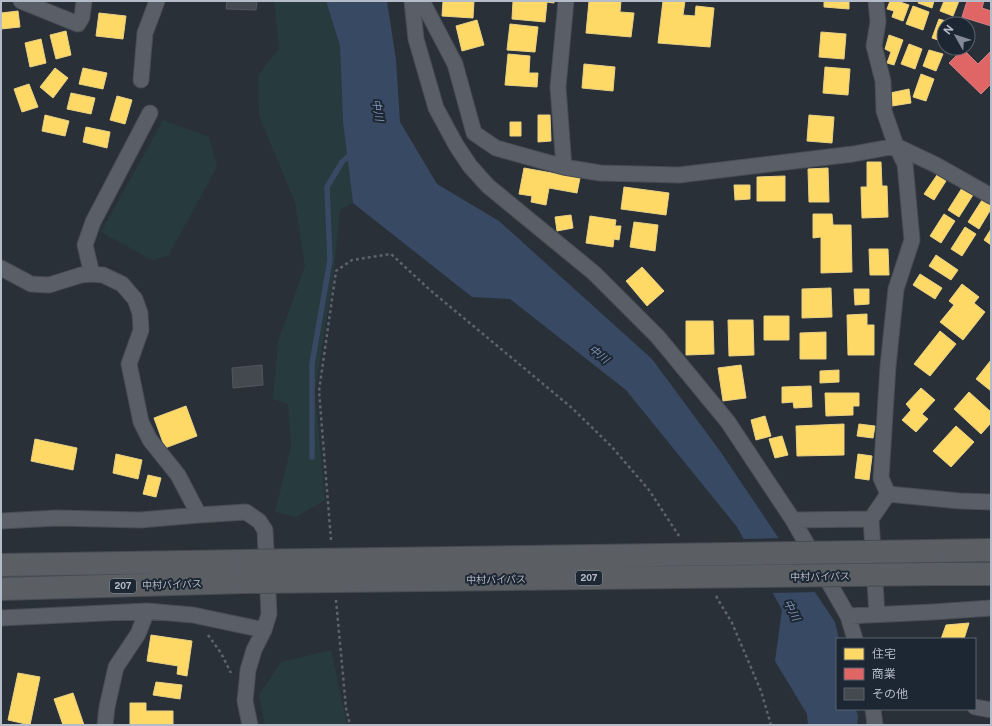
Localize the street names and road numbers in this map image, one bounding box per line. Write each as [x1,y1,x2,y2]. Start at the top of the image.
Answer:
street label: 中村バイパス [790,569,850,583]
road number: 207 [576,571,602,585]
street label: 中村バイパス [466,572,526,586]
street label: 中村バイパス [142,577,202,591]
road number: 207 [110,579,136,593]

